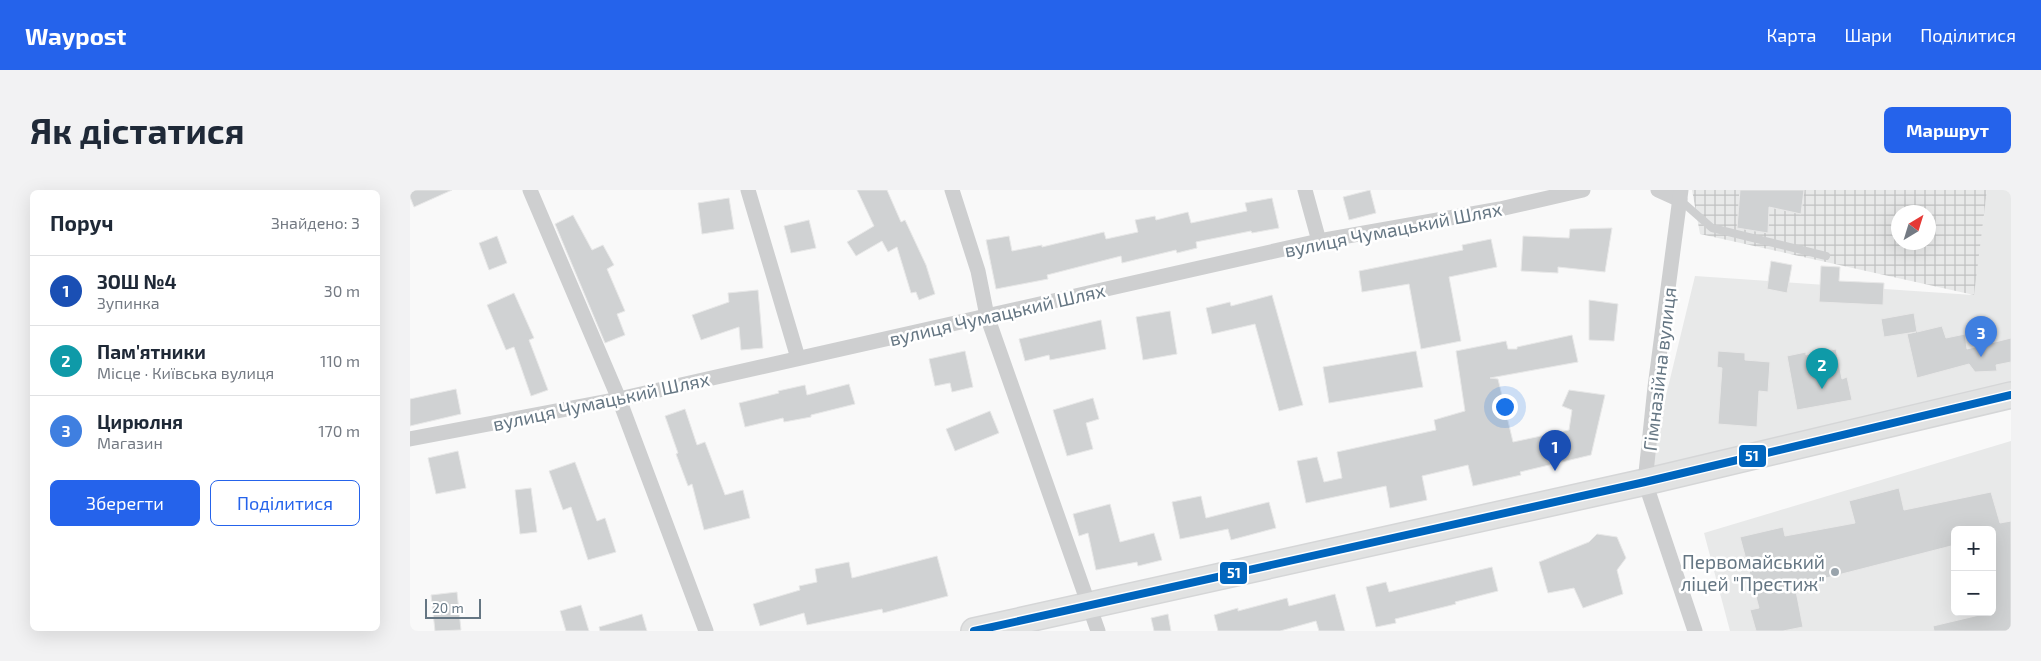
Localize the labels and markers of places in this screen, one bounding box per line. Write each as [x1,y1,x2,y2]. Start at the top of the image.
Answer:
pin: 3 [1965,316,1997,357]
pin: 2 [1806,348,1838,389]
pin: 1 [1539,430,1571,471]
place label: Первомайський ліцей "Престиж" [1681,550,1825,595]
marker: Первомайський ліцей "Престиж" [1829,566,1841,578]

